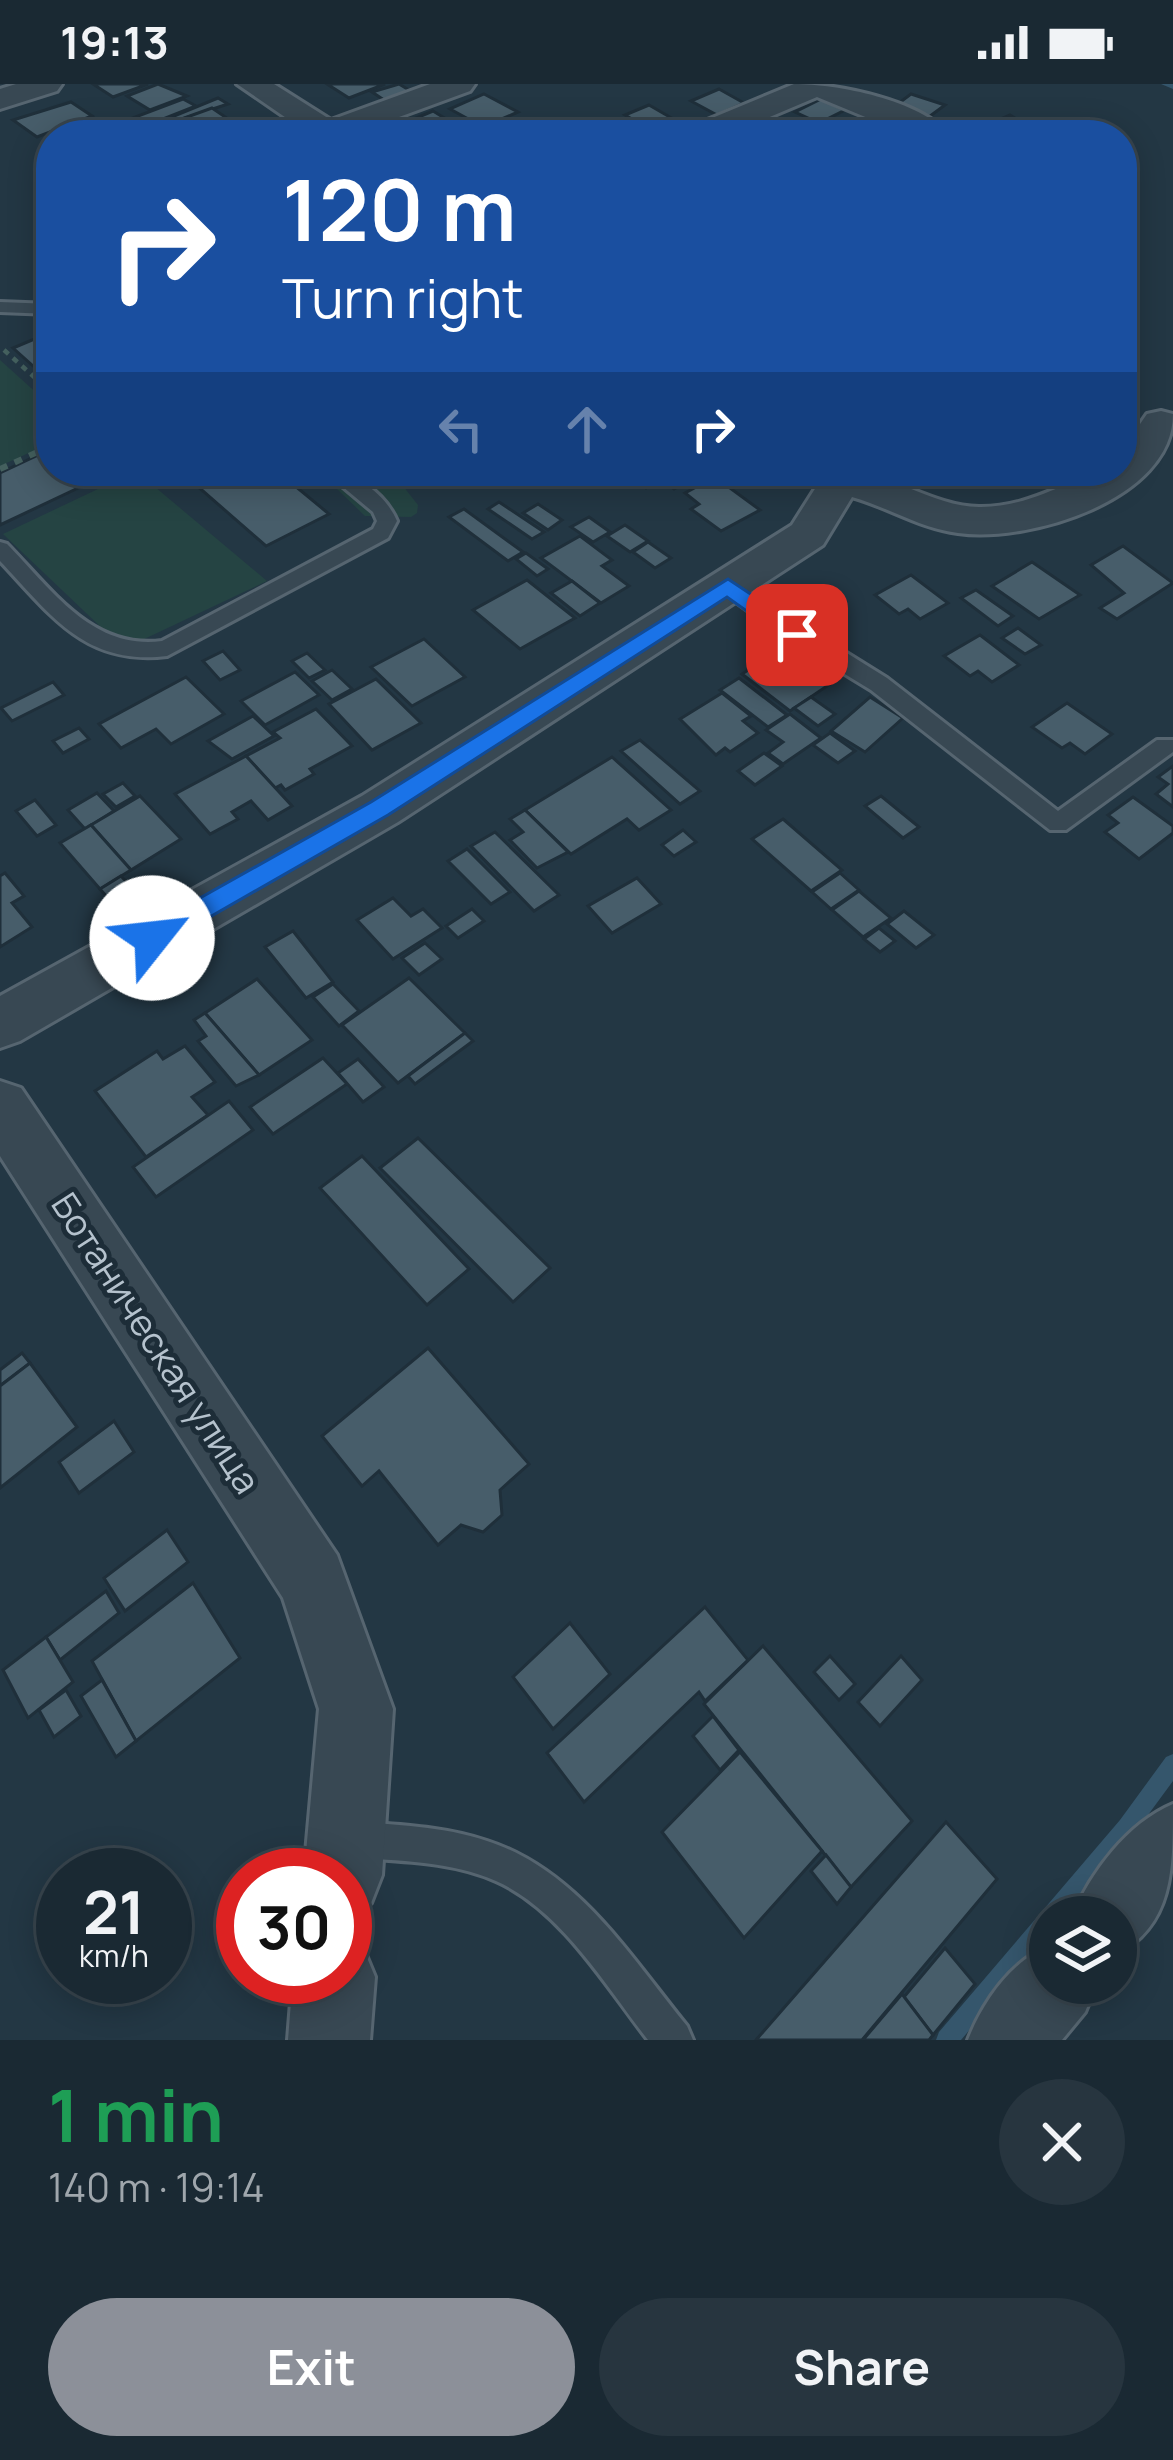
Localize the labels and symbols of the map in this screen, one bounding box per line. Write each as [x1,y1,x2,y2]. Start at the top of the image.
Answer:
pin [746,584,848,686]
position arrow [89,875,215,1001]
street label: Ботаническая улица [41,1183,272,1502]
speed limit sign: 30 [216,1848,372,2004]

